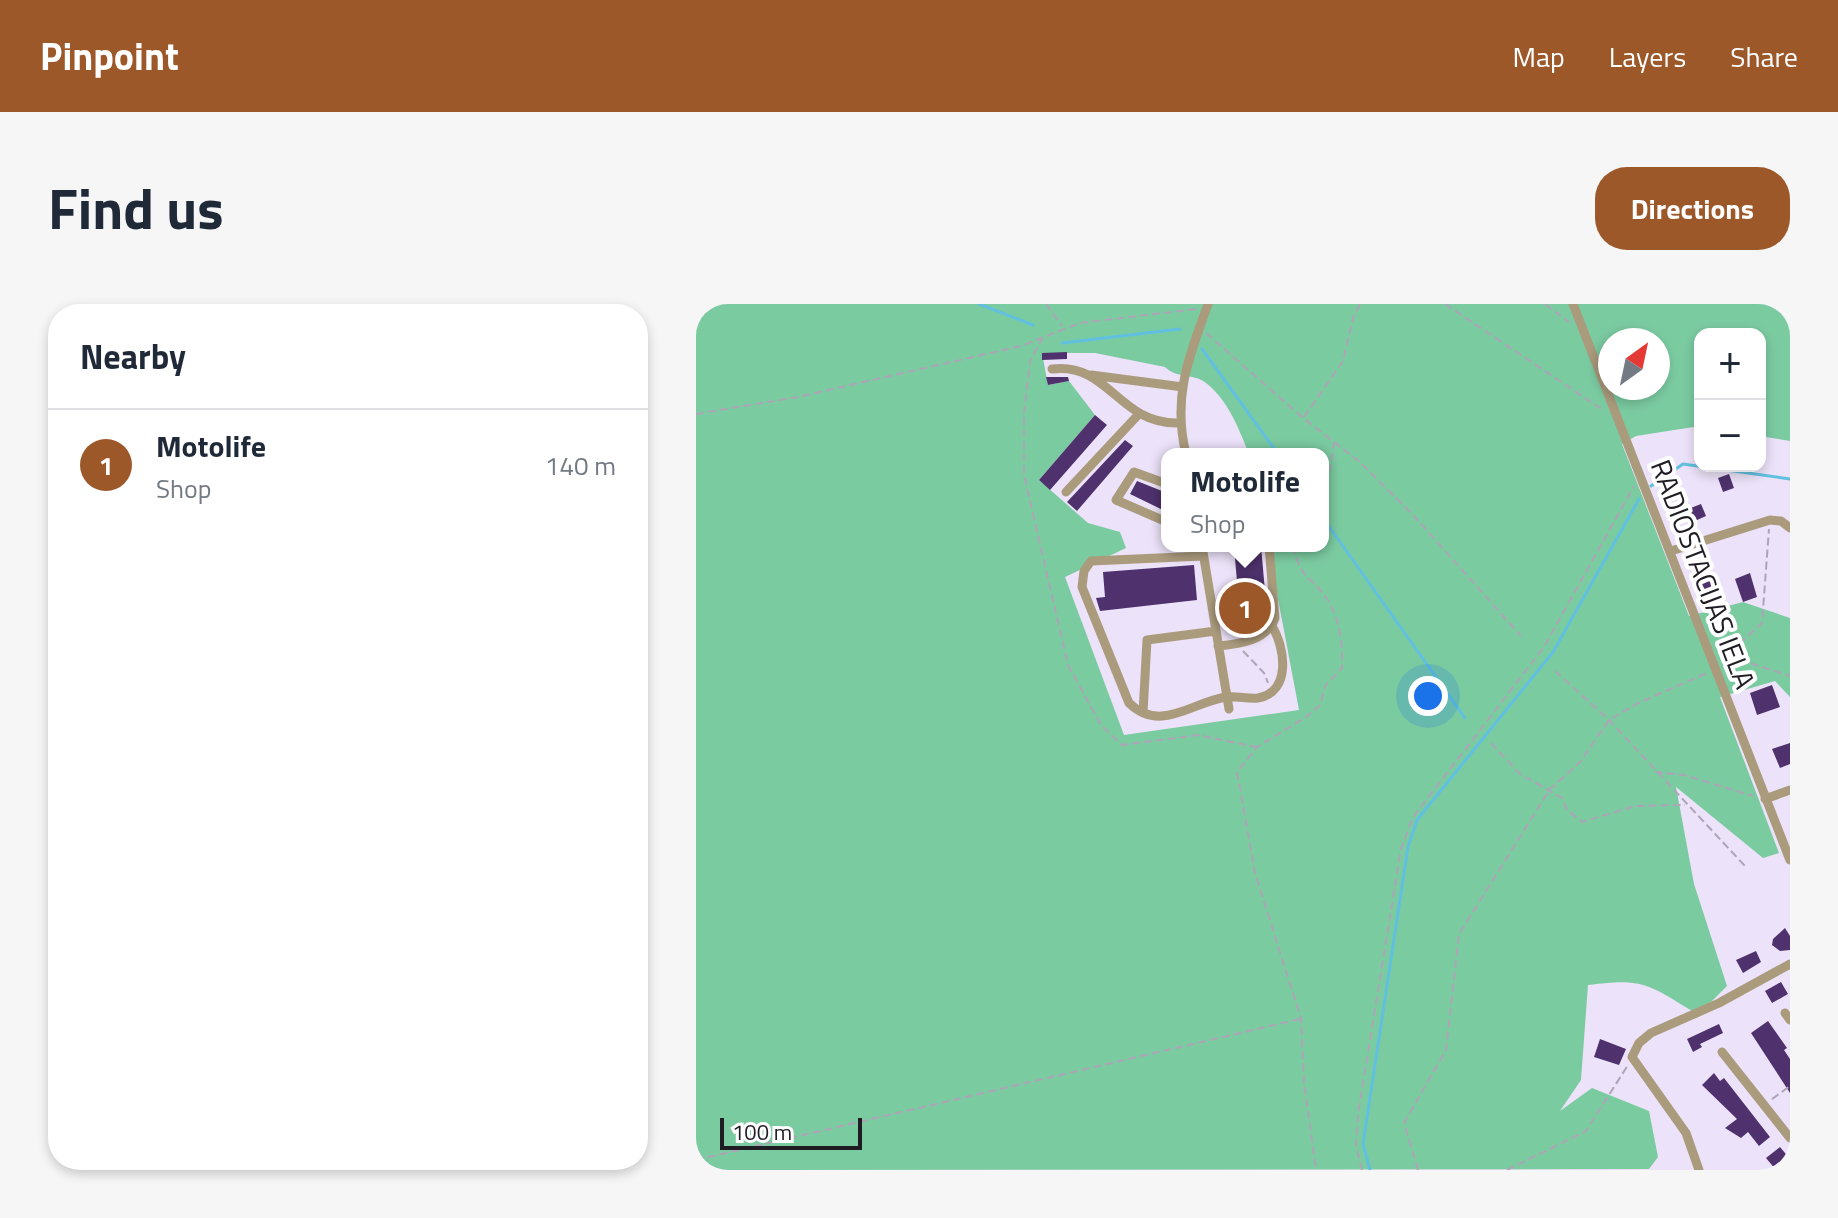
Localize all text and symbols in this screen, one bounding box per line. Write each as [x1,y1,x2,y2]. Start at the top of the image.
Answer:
text: Pinpoint [40,27,179,85]
text: Map [1512,35,1565,78]
text: Layers [1609,35,1686,78]
text: Share [1730,35,1798,78]
text: Find us [48,166,224,251]
button: Directions [1595,167,1790,250]
north arrow [1598,328,1670,400]
map controls [1694,328,1766,472]
button: + [1694,328,1766,400]
text: Nearby [80,330,186,382]
button: − [1694,400,1766,472]
text: Motolife [156,423,266,469]
text: 1 [99,446,113,485]
text: 140 m [545,446,616,485]
popup [1161,448,1329,552]
street label: RADIOSTACIJAS IELA [1640,453,1767,695]
text: Motolife [1190,458,1300,504]
text: Shop [156,469,211,508]
text: Shop [1190,504,1245,543]
pin: 1 [1219,578,1271,638]
your location [1408,676,1448,716]
scale bar [720,1114,862,1150]
text: 100 m [732,1115,792,1149]

